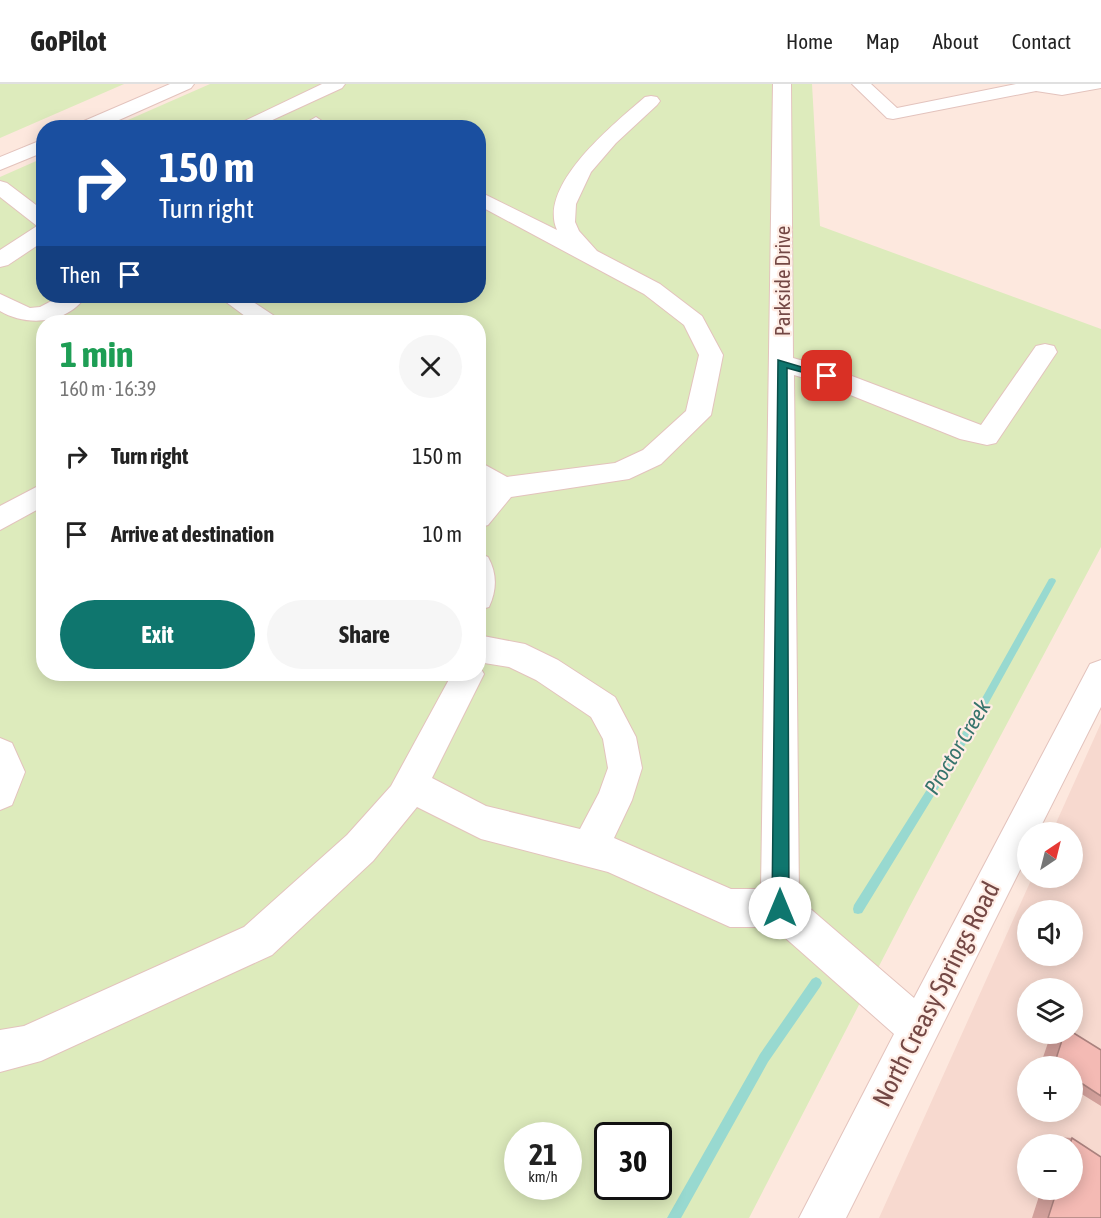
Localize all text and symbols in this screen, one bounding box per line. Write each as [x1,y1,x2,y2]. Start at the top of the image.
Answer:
text: GoPilot [30,25,106,57]
text: Home [786,29,833,53]
text: Map [866,29,900,53]
text: About [933,29,979,53]
text: Contact [1012,29,1071,53]
text: 150 m [159,143,254,191]
icon: right [60,144,138,222]
text: Turn right [159,193,254,224]
street label: Parkside Drive [770,226,794,336]
icon: arrive [113,258,146,291]
text: Then [60,262,101,288]
text: 1 min [60,333,134,375]
button: close [399,335,462,398]
pin [801,350,852,401]
icon: arrive [810,359,843,392]
text: 160 m · 16:39 [60,377,156,400]
icon: right [60,440,93,473]
text: Turn right [111,443,188,469]
text: 150 m [412,443,462,469]
icon: arrive [60,518,93,551]
text: Arrive at destination [111,521,274,547]
text: 10 m [422,521,462,547]
button: Exit [60,600,255,669]
button: Share [267,600,462,669]
water label: Proctor Creek [919,695,996,799]
north arrow [1017,822,1083,888]
map controls [1017,822,1083,1200]
position arrow [748,876,812,940]
street label: North Creasy Springs Road [866,877,1006,1111]
button: sound [1017,900,1083,966]
button: layers [1017,978,1083,1044]
button: + [1017,1056,1083,1122]
speed limit sign: 30 [594,1122,672,1200]
button: − [1017,1134,1083,1200]
text: 21 [529,1137,557,1171]
text: km/h [528,1168,558,1185]

